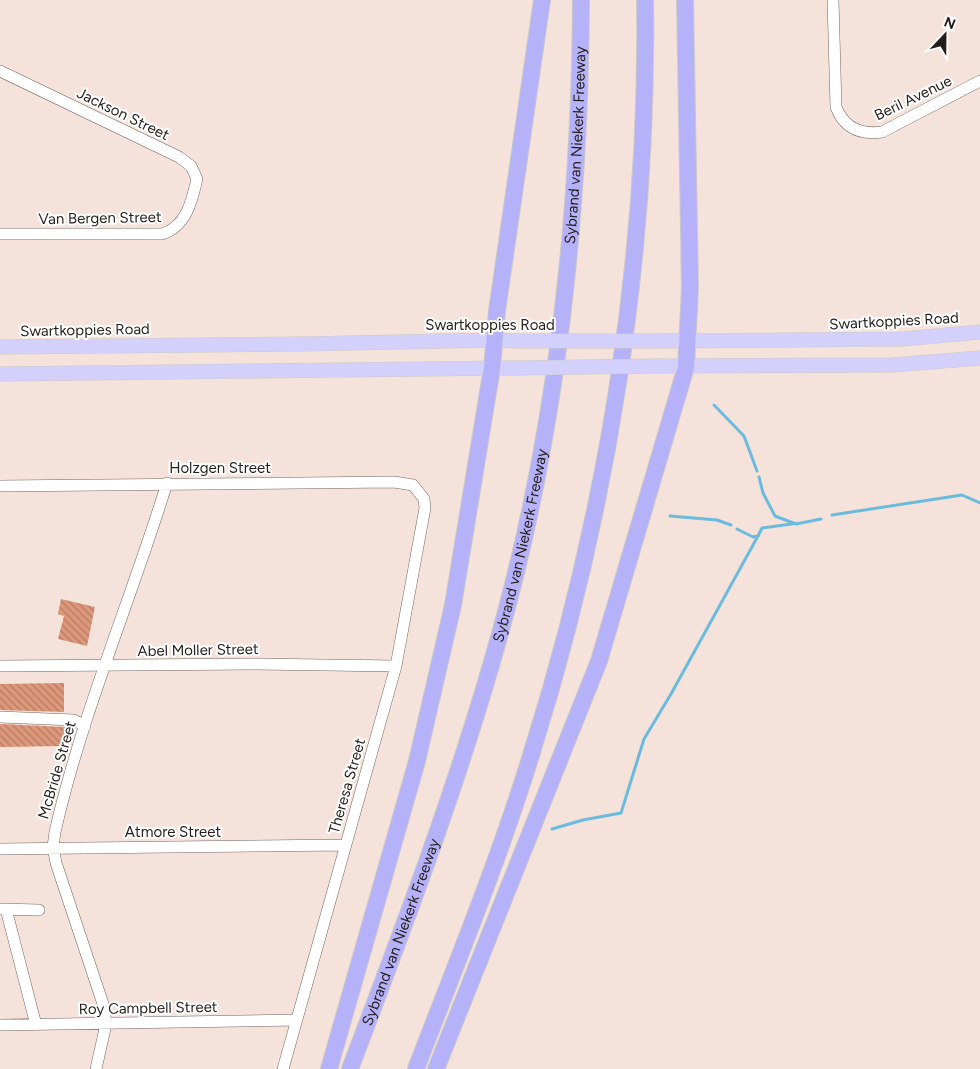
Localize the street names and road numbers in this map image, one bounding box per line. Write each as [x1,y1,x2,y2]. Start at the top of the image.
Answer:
street label: Sybrand van Niekerk Freeway [561,46,589,245]
street label: Beril Avenue [871,72,955,124]
street label: Jackson Street [74,84,172,144]
street label: Van Bergen Street [38,208,162,228]
street label: Swartkoppies Road [829,309,959,333]
street label: Swartkoppies Road [425,316,555,334]
street label: Swartkoppies Road [20,320,150,340]
street label: Sybrand van Niekerk Freeway [489,447,551,644]
street label: Holzgen Street [169,459,271,477]
street label: Abel Moller Street [137,640,259,660]
street label: McBride Street [34,719,80,821]
street label: Theresa Street [325,736,369,836]
street label: Atmore Street [125,823,221,841]
street label: Sybrand van Niekerk Freeway [358,836,443,1028]
street label: Roy Campbell Street [78,998,218,1018]

